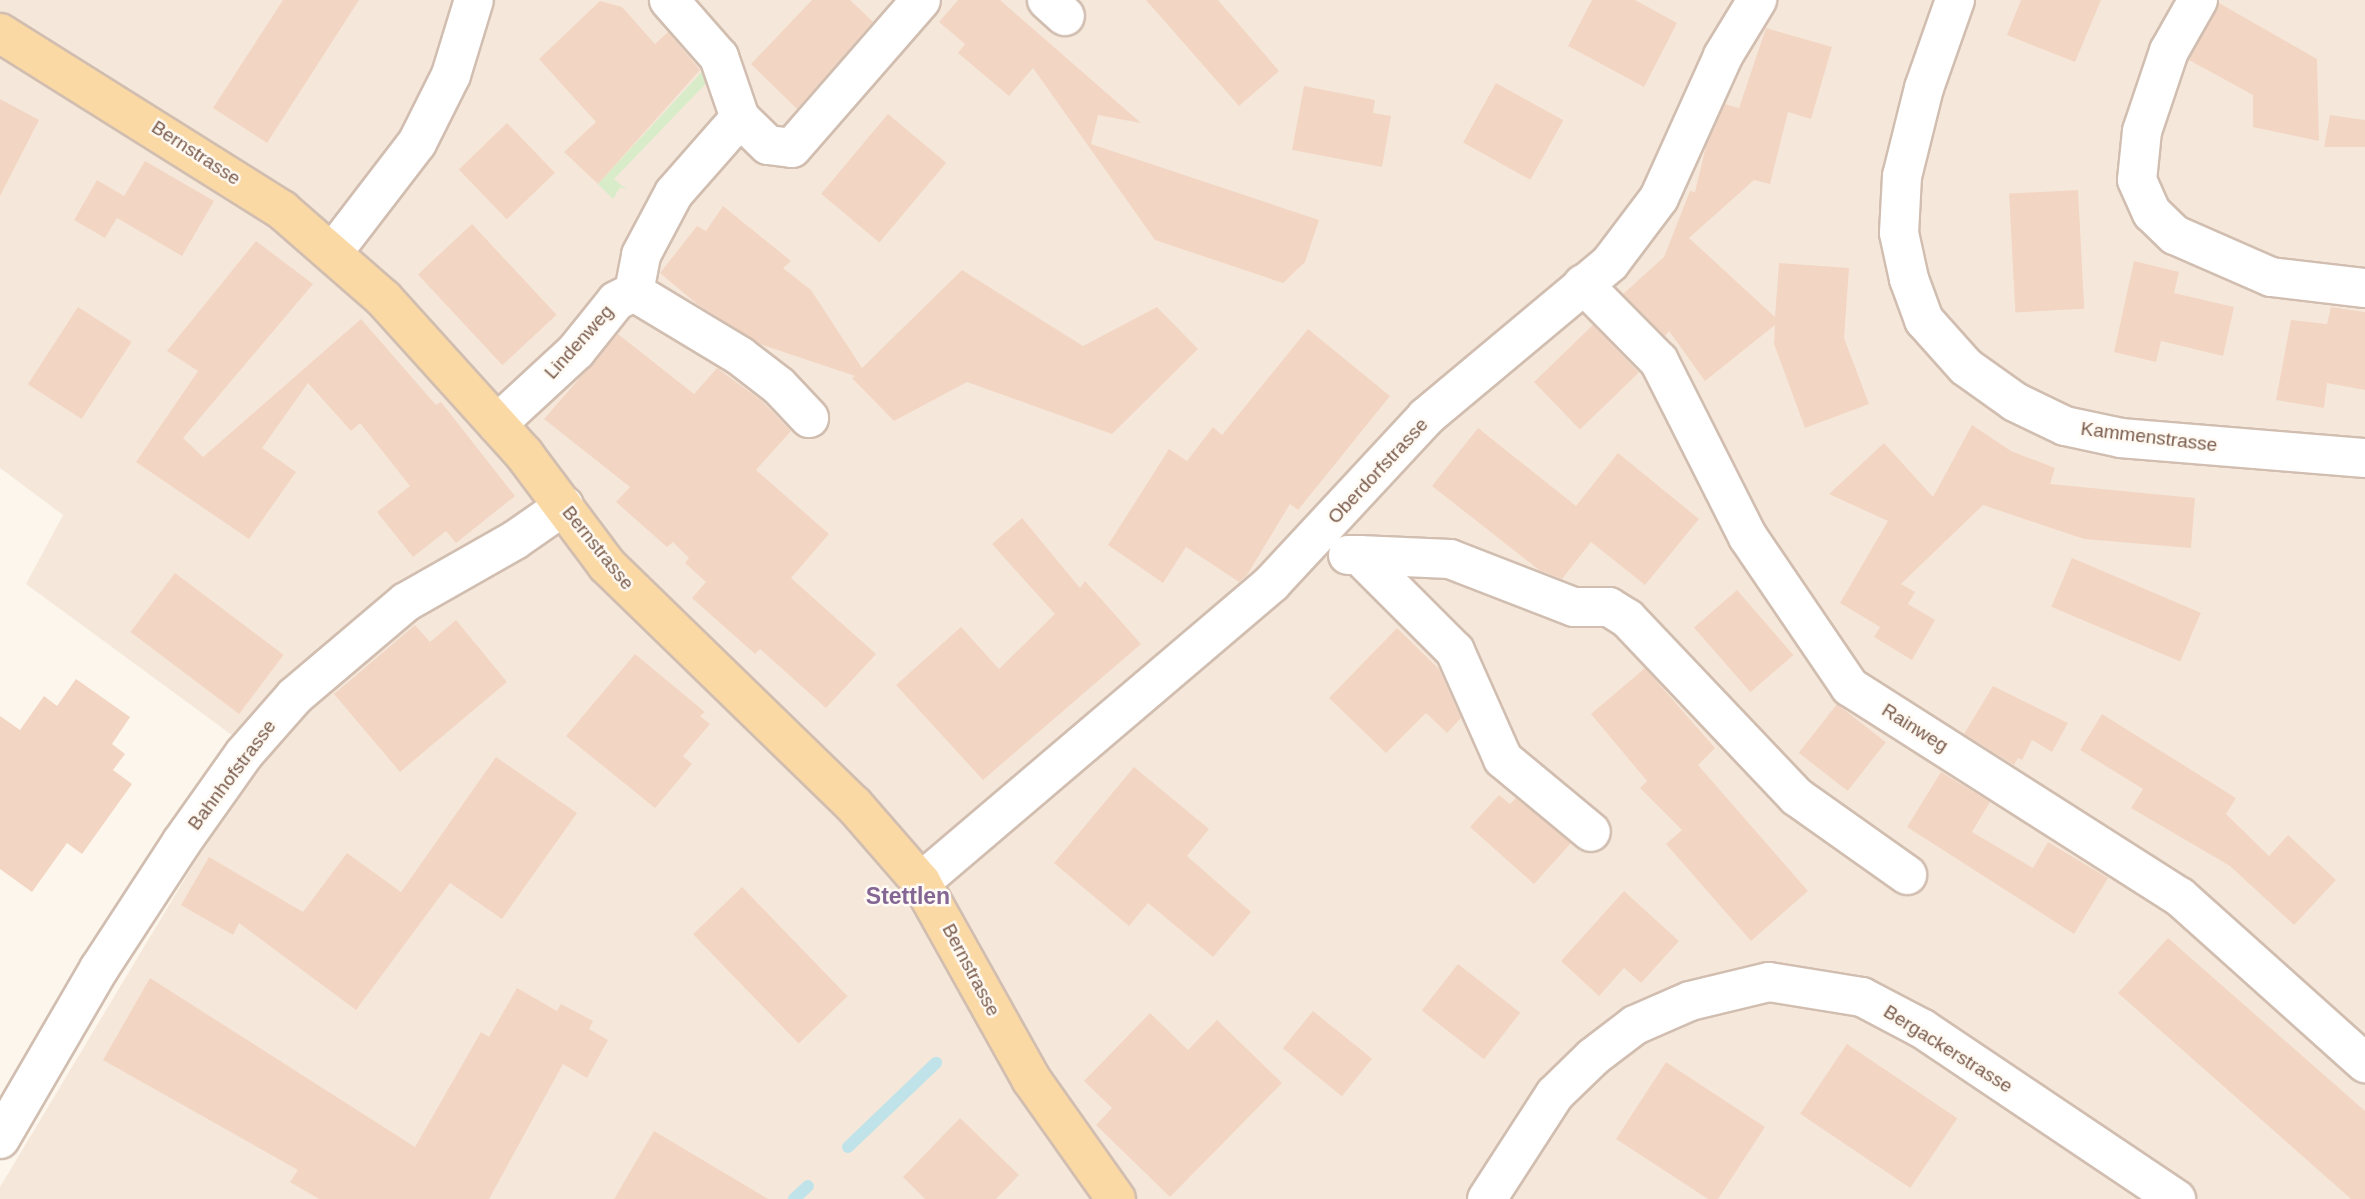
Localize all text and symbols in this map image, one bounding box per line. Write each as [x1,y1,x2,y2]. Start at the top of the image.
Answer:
street label: Bernstrasse [147,116,245,190]
street label: Lindenweg [540,300,618,384]
street label: Oberdorfstrasse [1323,413,1433,529]
street label: Kammenstrasse [2079,417,2219,457]
street label: Bernstrasse [557,501,639,595]
street label: Rainweg [1878,699,1952,757]
street label: Bahnhofstrasse [183,715,281,835]
district label: Stettlen [866,882,950,910]
street label: Bernstrasse [937,920,1005,1020]
street label: Bergackerstrasse [1879,1000,2017,1098]

